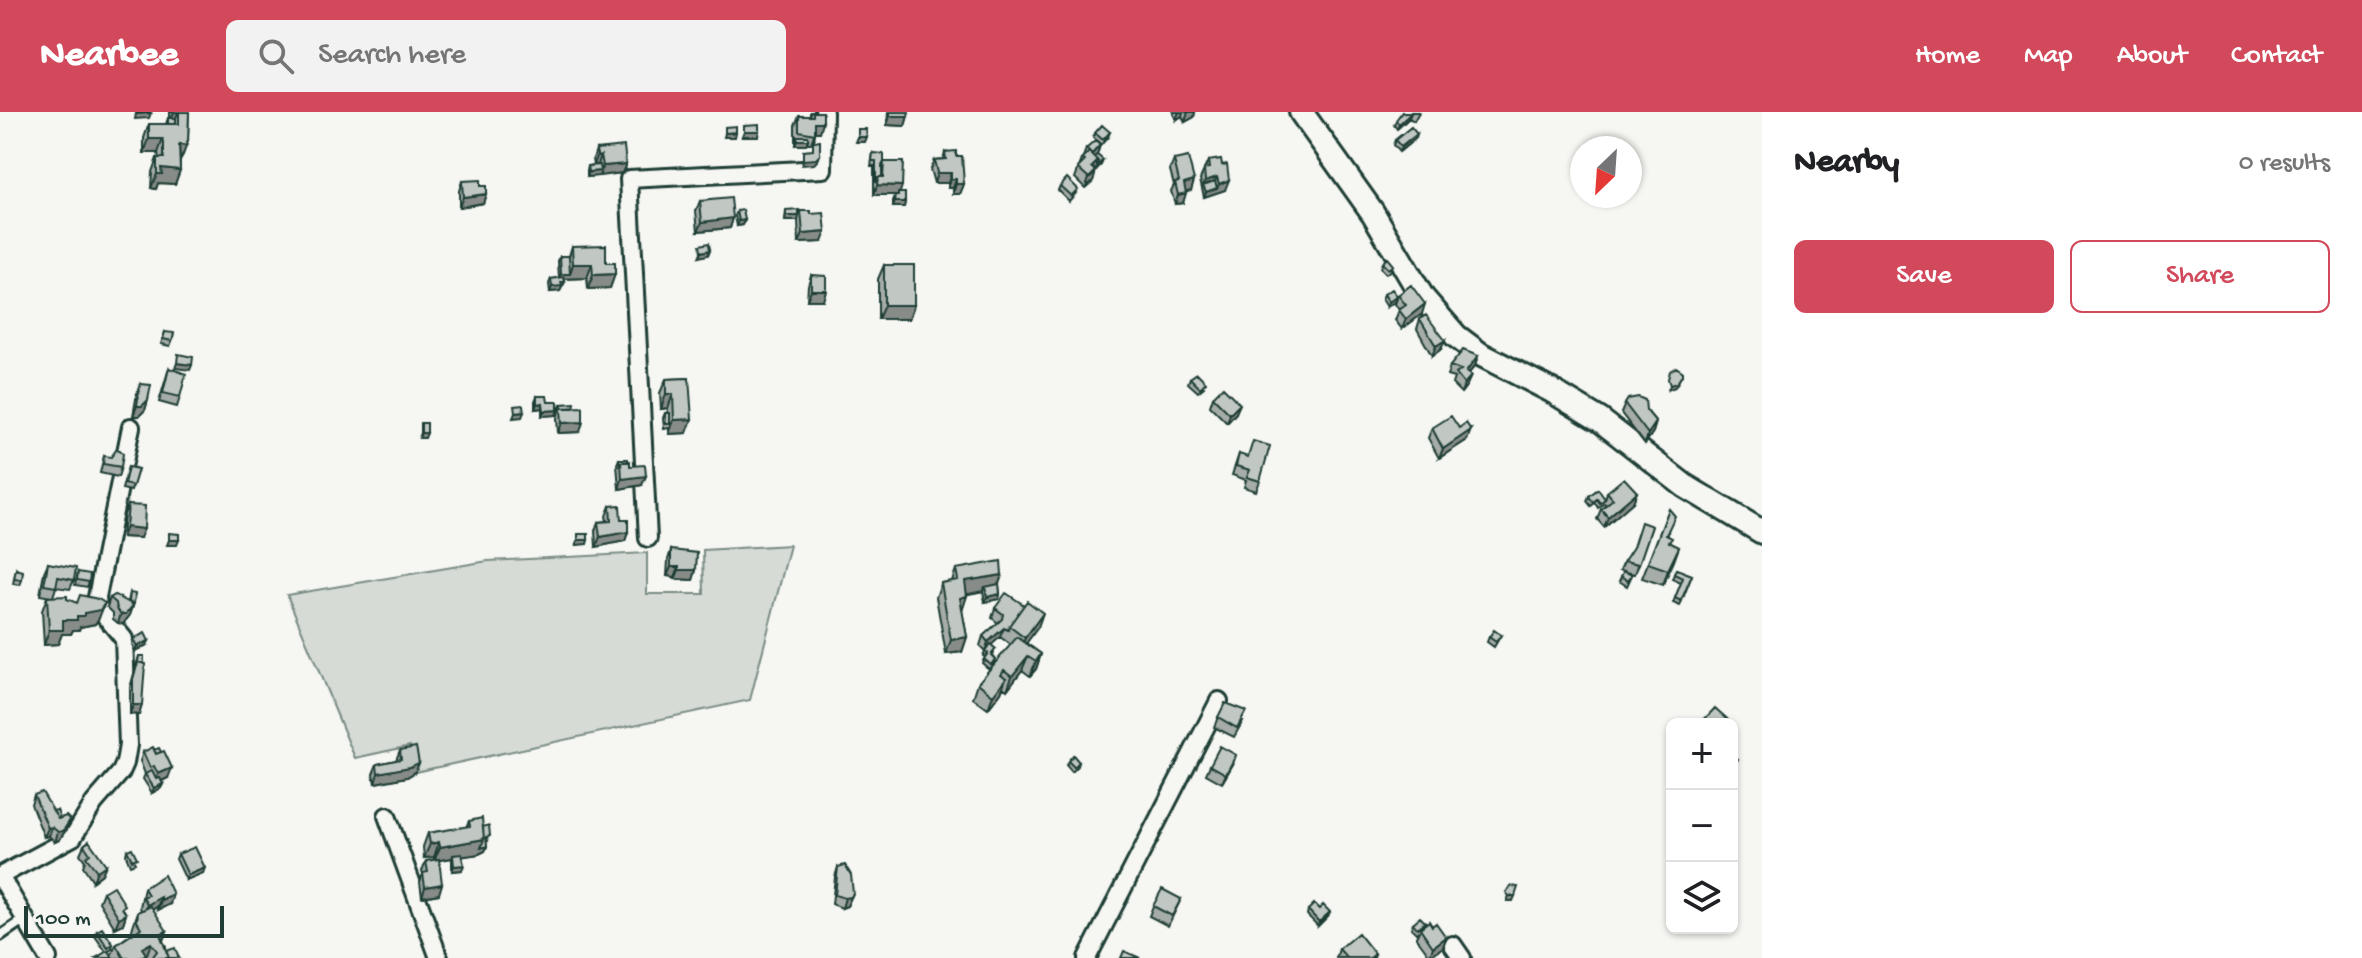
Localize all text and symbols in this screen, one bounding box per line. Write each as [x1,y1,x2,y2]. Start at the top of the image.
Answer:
search box [226,20,786,92]
text: Nearbee [40,34,178,78]
icon: search [254,34,298,78]
text: Search here [318,39,466,74]
text: Home [1915,40,1980,73]
text: Map [2024,40,2073,73]
text: About [2117,40,2187,73]
text: Contact [2231,40,2322,73]
north arrow [1570,136,1642,208]
text: Nearby [1794,144,1899,184]
text: 0 results [2239,149,2330,180]
button: Save [1794,240,2054,313]
button: Share [2070,240,2330,313]
map controls [1666,718,1738,934]
button: + [1666,718,1738,790]
button: − [1666,790,1738,862]
button: layers [1666,862,1738,934]
scale bar [24,902,224,938]
text: 100 m [36,907,91,933]

